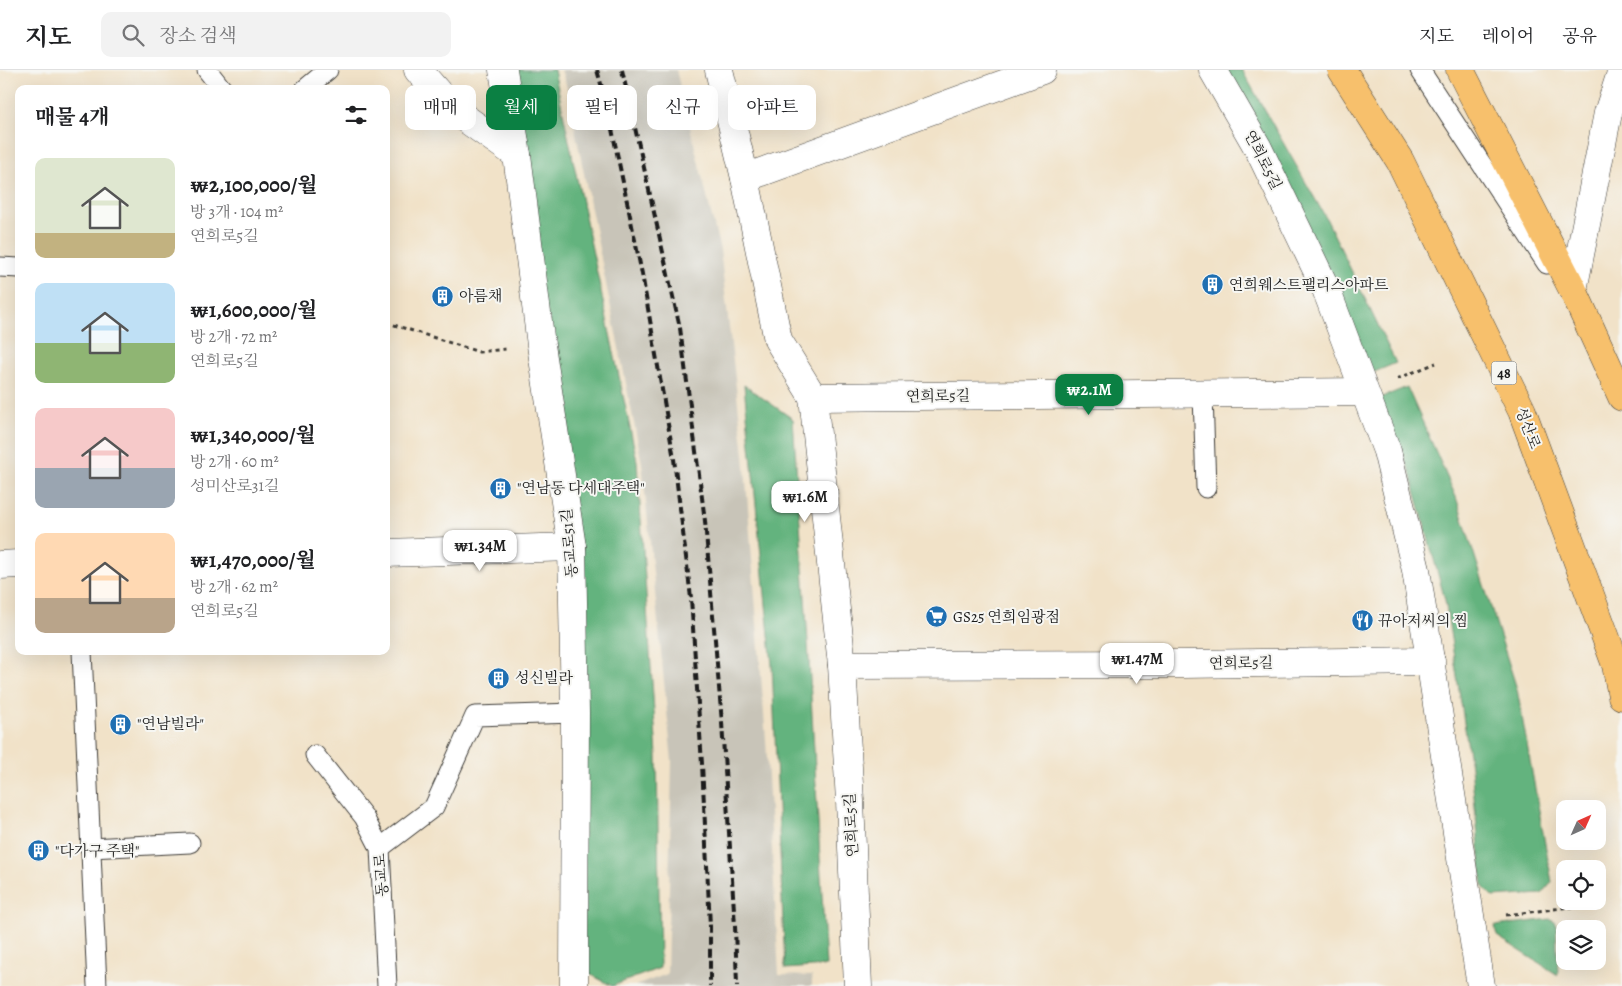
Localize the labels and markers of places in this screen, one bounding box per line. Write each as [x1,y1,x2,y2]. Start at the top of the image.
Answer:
building icon: 연희웨스트팰리스아파트 [1201,273,1225,297]
place label: 연희웨스트팰리스아파트 [1229,275,1389,295]
building icon: 아름채 [431,284,455,308]
place label: 아름채 [459,286,502,306]
pin: ₩2.1M [1054,374,1124,416]
building icon: "연남동 다세대주택" [489,476,513,500]
place label: "연남동 다세대주택" [517,478,645,498]
pin: ₩1.6M [770,480,840,523]
pin: ₩1.34M [439,530,521,572]
supermarket icon: GS25 연희임광점 [925,605,949,629]
place label: GS25 연희임광점 [953,607,1060,627]
restaurant icon: 뀨아저씨의 찜 [1350,609,1374,633]
place label: 뀨아저씨의 찜 [1378,611,1468,631]
pin: ₩1.47M [1096,642,1178,685]
building icon: 성신빌라 [487,666,511,690]
place label: 성신빌라 [515,668,573,688]
building icon: "연남빌라" [109,712,133,736]
place label: "연남빌라" [137,714,204,734]
building icon: "다가구 주택" [27,839,51,863]
place label: "다가구 주택" [55,841,139,861]

